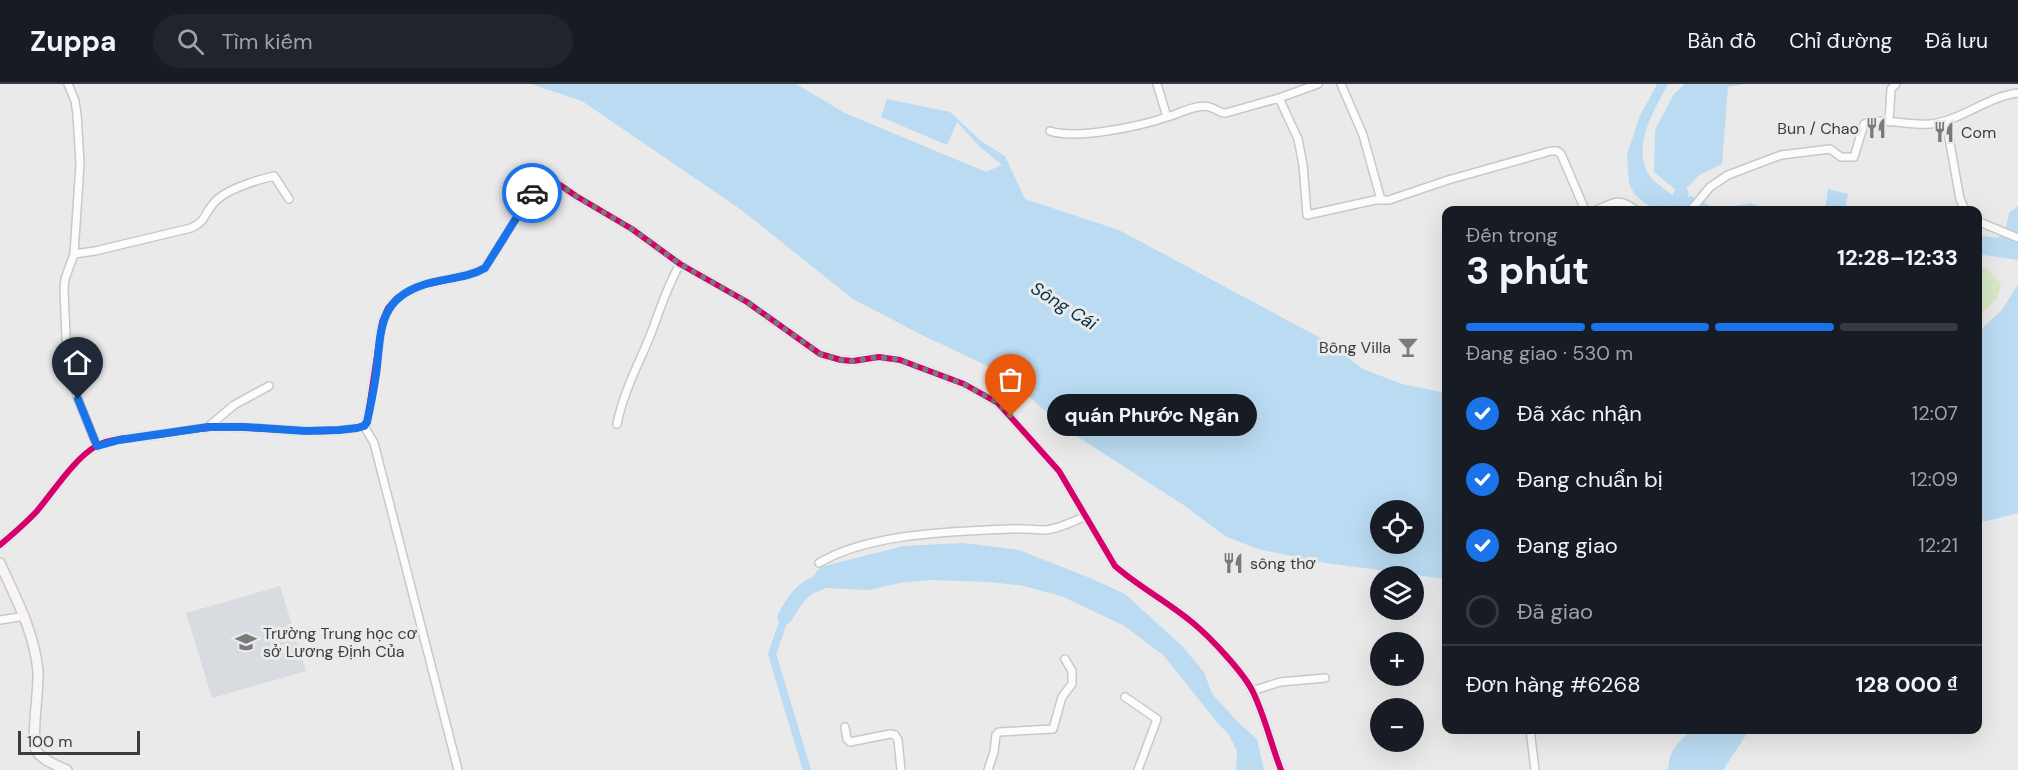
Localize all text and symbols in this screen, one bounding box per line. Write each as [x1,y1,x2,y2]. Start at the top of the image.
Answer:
search box [153,14,573,68]
text: Zuppa [30,23,117,60]
icon: search [174,25,207,58]
text: Tìm kiếm [222,27,313,56]
text: Bản đồ [1688,27,1756,55]
text: Chỉ đường [1789,27,1892,55]
text: Đã lưu [1925,27,1988,55]
restaurant icon: Bun / Chao [1864,116,1888,140]
place label: Bun / Chao [1777,118,1859,139]
restaurant icon: Com [1932,120,1956,144]
place label: Com [1961,122,1996,143]
courier [502,163,562,223]
icon: car [516,177,549,210]
text: Đến trong [1466,222,1558,248]
text: 12:28–12:33 [1837,243,1958,272]
text: 3 phút [1466,245,1589,296]
water label: Sông Cái [1026,276,1102,336]
bar icon: Bông Villa [1396,335,1420,359]
pin [52,337,103,399]
place label: Bông Villa [1319,337,1391,358]
text: Đang giao · 530 m [1466,340,1633,366]
icon: home [61,346,94,379]
pin [985,354,1036,416]
icon: bag [994,363,1027,396]
callout: quán Phước Ngân [1047,395,1257,437]
icon: check [1466,397,1499,430]
text: Đã xác nhận [1517,399,1642,428]
text: 12:07 [1912,400,1958,426]
text: quán Phước Ngân [1065,402,1239,428]
icon: check [1466,463,1499,496]
text: Đang chuẩn bị [1517,465,1663,494]
text: 12:09 [1910,466,1958,492]
map controls [1370,500,1424,752]
button: locate [1370,500,1424,554]
icon: check [1466,529,1499,562]
text: Đang giao [1517,531,1618,560]
text: 12:21 [1918,532,1958,558]
restaurant icon: sông thơ [1221,551,1245,575]
place label: sông thơ [1250,553,1316,574]
button: layers [1370,566,1424,620]
text: Đã giao [1517,597,1593,626]
place label: Trường Trung học cơ sở Lương Định Của [263,623,418,662]
school or university icon: Trường Trung học cơ sở Lương Định Của [234,630,258,654]
button: + [1370,632,1424,686]
text: Đơn hàng #6268 [1466,670,1641,699]
text: 128 000 ₫ [1855,670,1958,699]
button: − [1370,698,1424,752]
scale bar [18,728,140,756]
text: 100 m [27,731,72,752]

